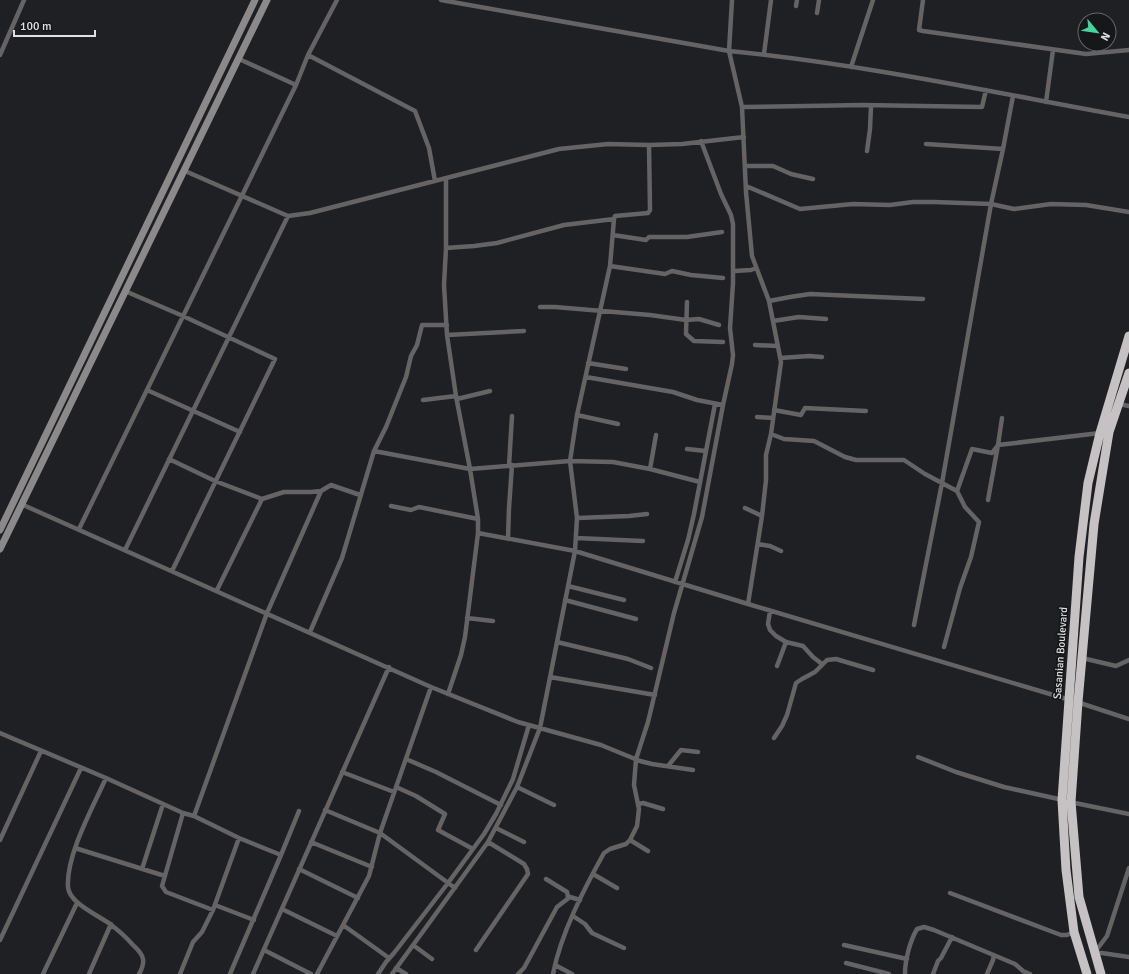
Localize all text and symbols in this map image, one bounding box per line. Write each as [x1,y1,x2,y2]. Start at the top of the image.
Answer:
scale bar [14,12,95,38]
north arrow [1077,12,1117,52]
text: 100 m [20,19,52,34]
text: N [1098,30,1113,43]
street label: Sasanian Boulevard [1051,606,1070,700]

